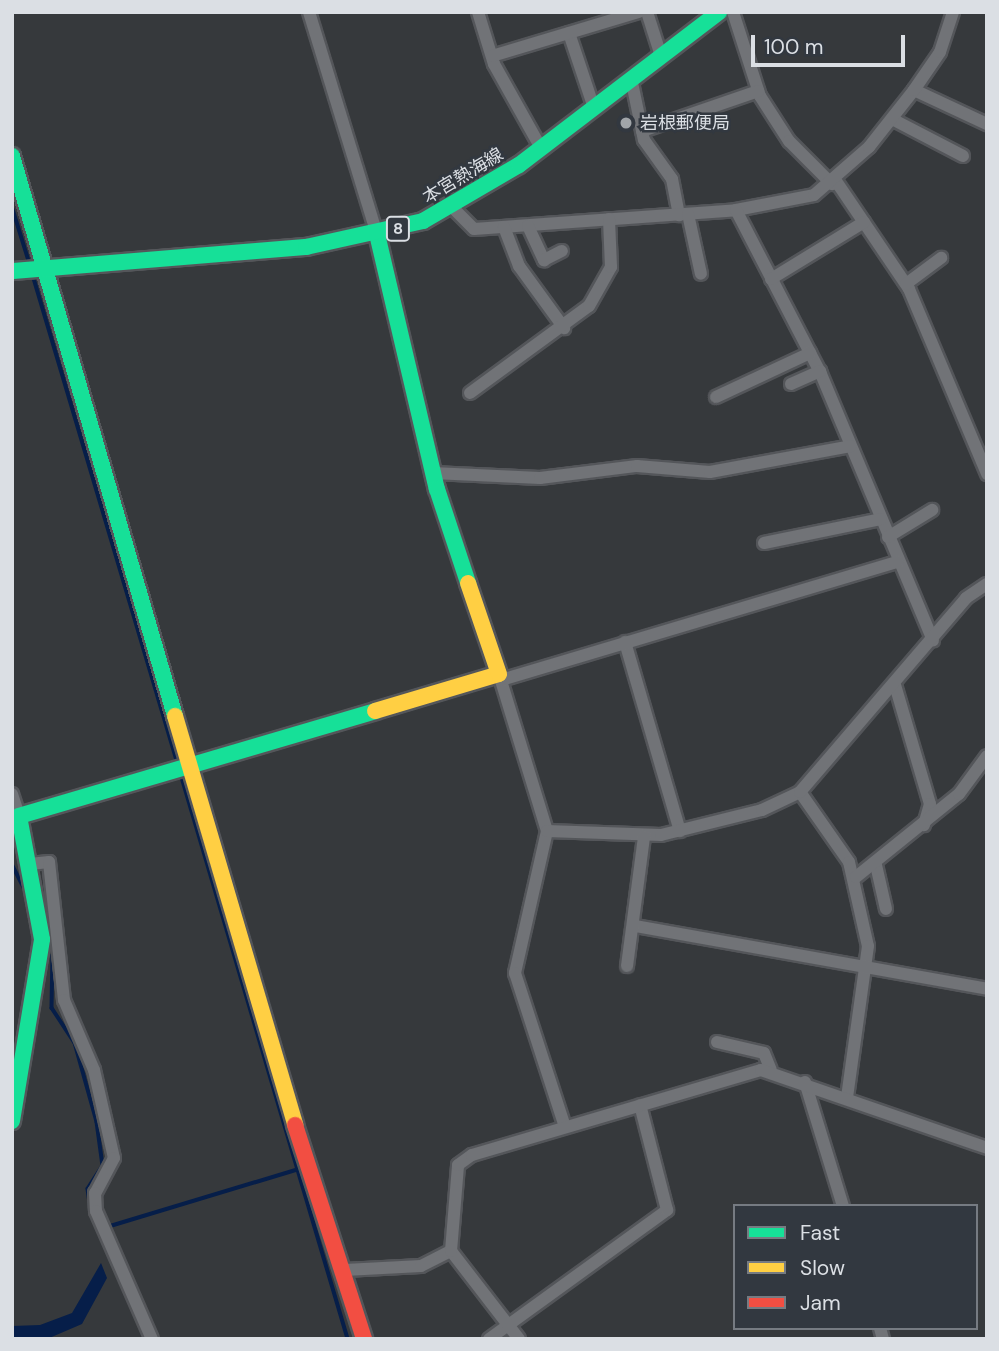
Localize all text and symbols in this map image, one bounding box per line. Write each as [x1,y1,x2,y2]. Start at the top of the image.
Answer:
scale bar [754,21,908,65]
text: 100 m [764,33,824,61]
place label: 岩根郵便局 [640,112,730,134]
marker: 岩根郵便局 [618,115,634,131]
street label: 本宮熱海線 [419,144,507,208]
road number: 8 [386,216,410,242]
legend [733,1204,978,1330]
text: Fast [800,1219,840,1247]
text: Slow [800,1254,845,1282]
text: Jam [800,1289,841,1317]

